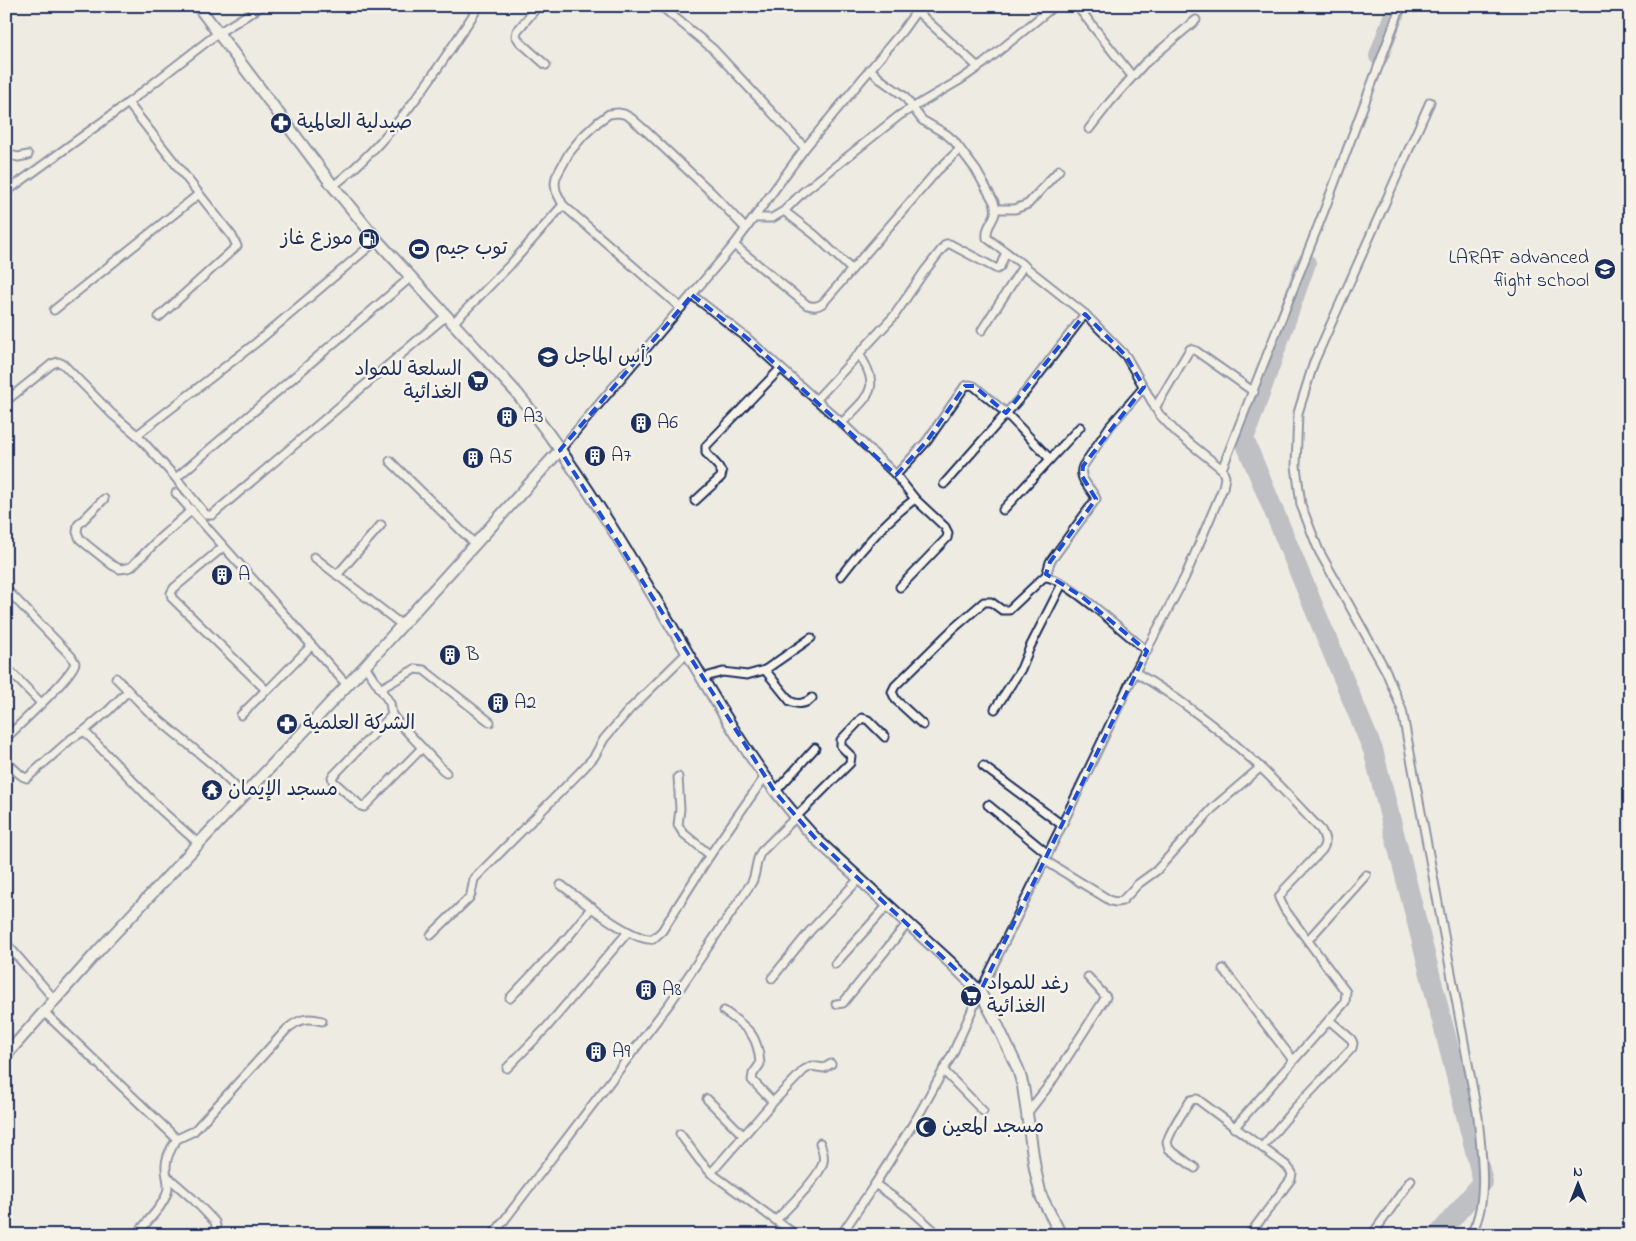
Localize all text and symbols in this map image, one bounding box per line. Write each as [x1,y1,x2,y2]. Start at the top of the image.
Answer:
place label: صيدلية العالمية [297,109,412,138]
pharmacy icon: صيدلية العالمية [269,111,293,135]
place label: موزع غاز [279,225,353,254]
fuel station icon: موزع غاز [357,227,381,251]
place label: توب جيم [435,235,508,264]
sports icon: توب جيم [407,237,431,261]
place label: LARAF advanced flight school [1448,244,1589,297]
school or university icon: LARAF advanced flight school [1593,257,1617,281]
place label: رأس الماجل [564,343,653,372]
school or university icon: رأس الماجل [536,345,560,369]
place label: السلعة للمواد الغذائية [354,356,462,408]
supermarket icon: السلعة للمواد الغذائية [466,369,490,393]
place label: A3 [523,403,544,432]
building icon: A3 [495,405,519,429]
place label: A6 [657,409,678,438]
building icon: A6 [629,411,653,435]
place label: A7 [611,442,632,471]
place label: A5 [489,444,513,473]
building icon: A7 [583,444,607,468]
building icon: A5 [461,446,485,470]
place label: A [238,561,250,590]
building icon: A [210,563,234,587]
place label: B [465,641,479,670]
building icon: B [438,643,462,667]
place label: A2 [514,689,536,718]
building icon: A2 [486,691,510,715]
place label: الشركة العلمية [303,710,415,739]
pharmacy icon: الشركة العلمية [275,712,299,736]
place label: مسجد الإيمان [228,776,338,805]
temple icon: مسجد الإيمان [200,778,224,802]
place label: رغد للمواد الغذائية [987,970,1069,1022]
place label: A8 [662,976,682,1005]
building icon: A8 [634,978,658,1002]
supermarket icon: رغد للمواد الغذائية [959,984,983,1008]
place label: A9 [612,1038,630,1067]
building icon: A9 [584,1040,608,1064]
place label: مسجد المعين [942,1113,1044,1142]
mosque icon: مسجد المعين [914,1115,938,1139]
north arrow [1554,1158,1604,1208]
text: N [1573,1162,1583,1183]

